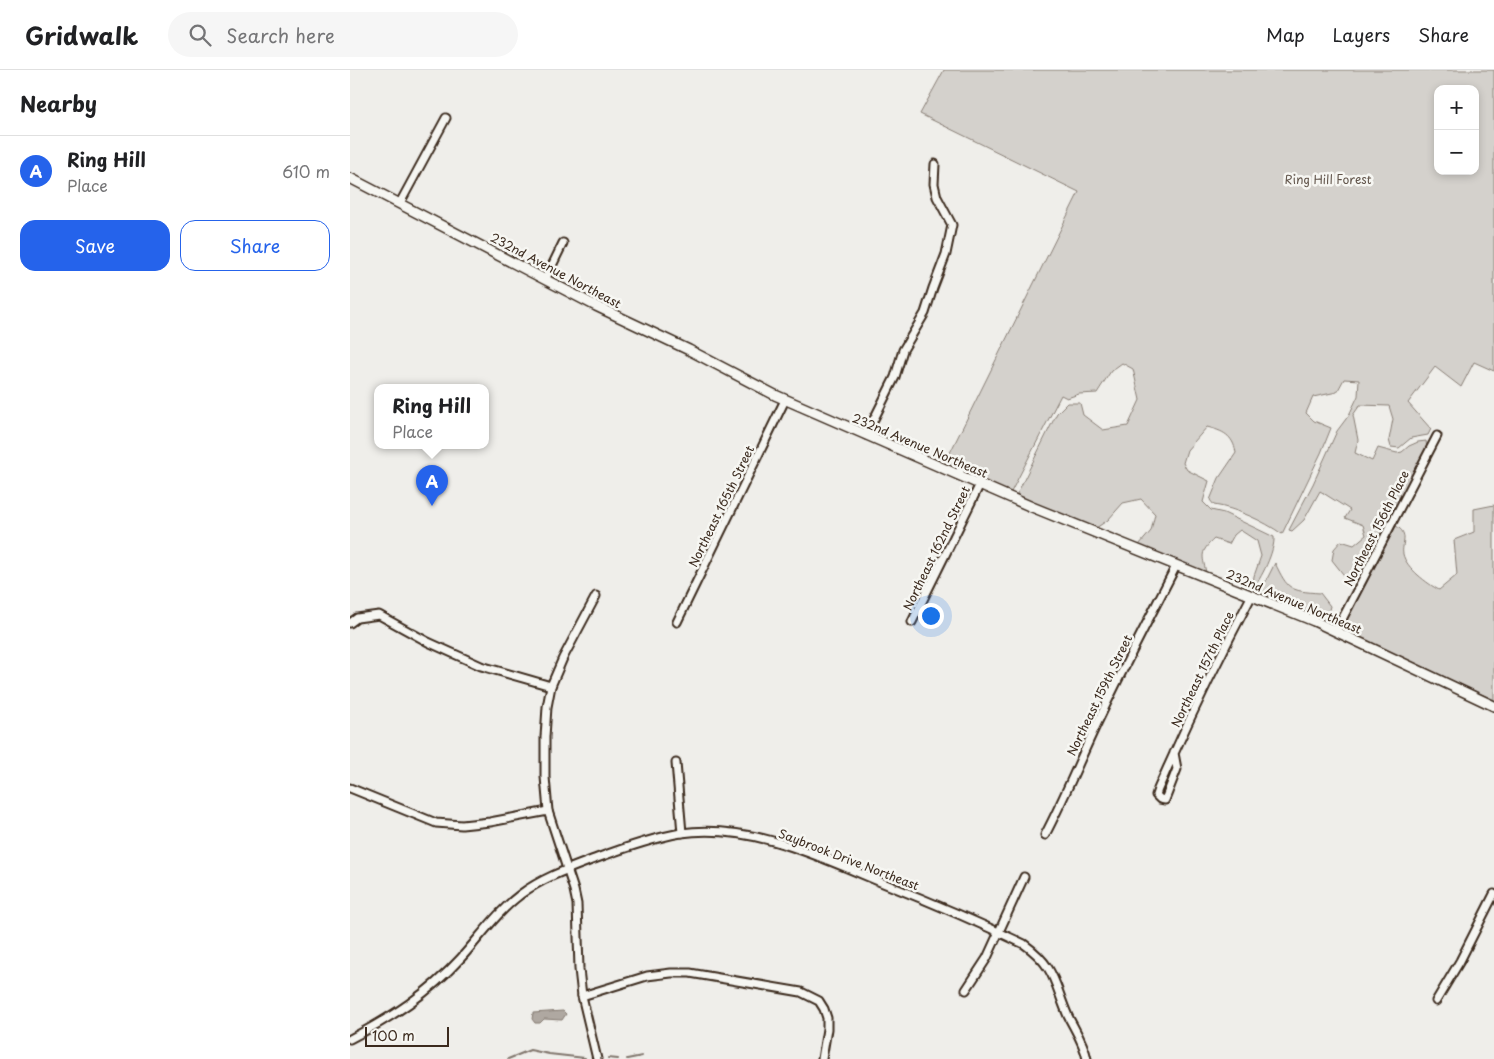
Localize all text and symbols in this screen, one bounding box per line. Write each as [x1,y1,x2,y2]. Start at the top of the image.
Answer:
search box [168,12,518,57]
text: Gridwalk [25,17,138,53]
icon: search [186,21,214,49]
text: Search here [226,21,335,49]
text: Map [1266,21,1305,48]
text: Layers [1333,21,1390,48]
text: Share [1418,21,1469,48]
map controls [1434,85,1479,175]
button: + [1434,85,1479,130]
text: Nearby [20,87,97,119]
button: − [1434,130,1479,175]
text: Ring Hill [67,145,146,173]
text: A [30,159,42,183]
text: 610 m [282,159,330,183]
park label: Ring Hill Forest [1285,170,1372,188]
text: Place [67,173,108,197]
button: Save [20,220,170,271]
button: Share [180,220,330,271]
street label: 232nd Avenue Northeast [487,228,625,312]
popup [374,384,489,449]
text: Ring Hill [392,391,471,419]
street label: 232nd Avenue Northeast [849,408,991,482]
text: Place [392,419,433,443]
street label: Northeast 165th Street [684,442,758,570]
pin: A [416,465,448,506]
street label: Northeast 156th Place [1339,467,1413,589]
street label: Northeast 162nd Street [898,483,974,613]
street label: 232nd Avenue Northeast [1223,564,1365,638]
your location [918,603,944,629]
street label: Northeast 157th Place [1166,608,1238,730]
street label: Northeast 159th Street [1062,631,1136,759]
street label: Saybrook Drive Northeast [776,824,922,894]
scale bar [365,1024,449,1047]
text: 100 m [372,1025,415,1046]

